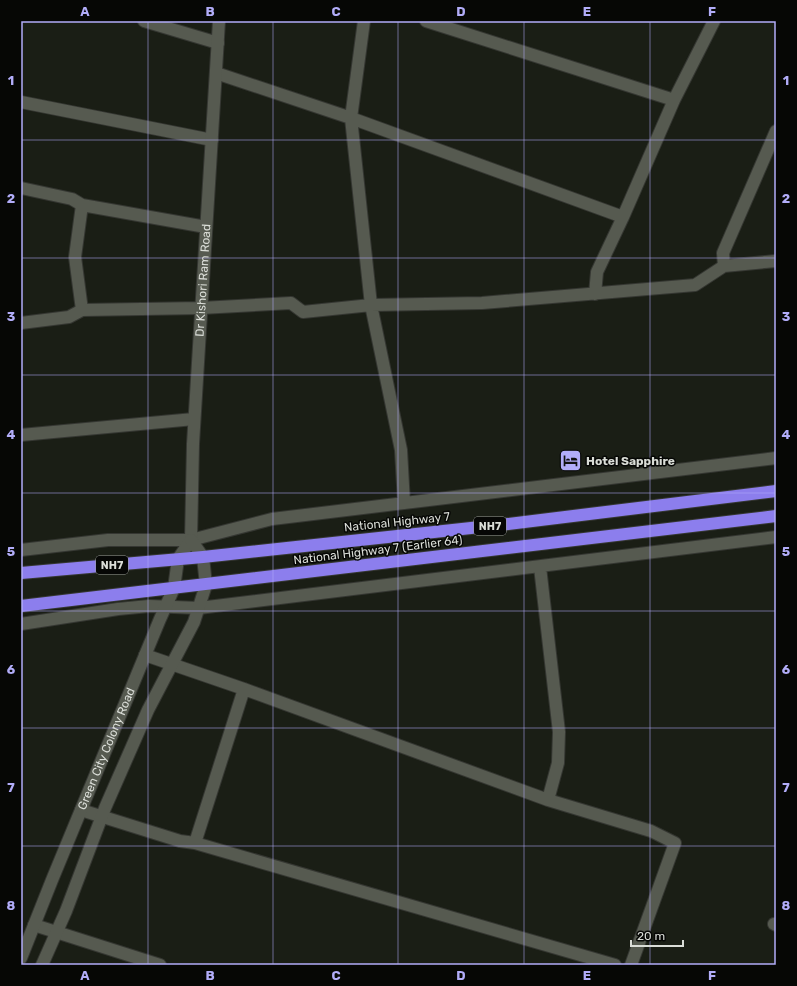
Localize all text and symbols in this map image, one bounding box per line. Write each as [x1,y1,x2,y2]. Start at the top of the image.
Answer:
text: A [80,4,90,19]
text: B [205,4,215,19]
text: C [331,4,341,19]
text: D [456,4,466,19]
text: E [583,4,591,19]
text: F [708,4,716,19]
text: 1 [8,73,14,88]
text: 1 [783,73,789,88]
text: 2 [7,191,15,206]
text: 2 [782,191,790,206]
street label: Dr Kishori Ram Road [193,224,214,337]
text: 3 [7,309,16,324]
text: 3 [782,309,791,324]
text: 4 [7,427,16,442]
text: 4 [782,427,791,442]
hotel icon: Hotel Sapphire [557,448,583,474]
place label: Hotel Sapphire [586,454,675,468]
street label: National Highway 7 [343,509,451,535]
road number: NH7 [474,517,506,535]
street label: National Highway 7 (Earlier 64) [293,533,463,567]
text: 5 [7,544,15,559]
text: 5 [782,544,790,559]
road number: NH7 [96,556,128,574]
text: 6 [7,662,16,677]
text: 6 [782,662,791,677]
street label: Green City Colony Road [75,686,138,812]
text: 7 [7,780,15,795]
text: 7 [782,780,790,795]
text: 8 [7,898,16,913]
text: 8 [782,898,791,913]
scale bar [631,922,683,948]
text: 20 m [637,929,665,943]
text: A [80,968,90,983]
text: B [205,968,215,983]
text: C [331,968,341,983]
text: D [456,968,466,983]
text: E [583,968,591,983]
text: F [708,968,716,983]

